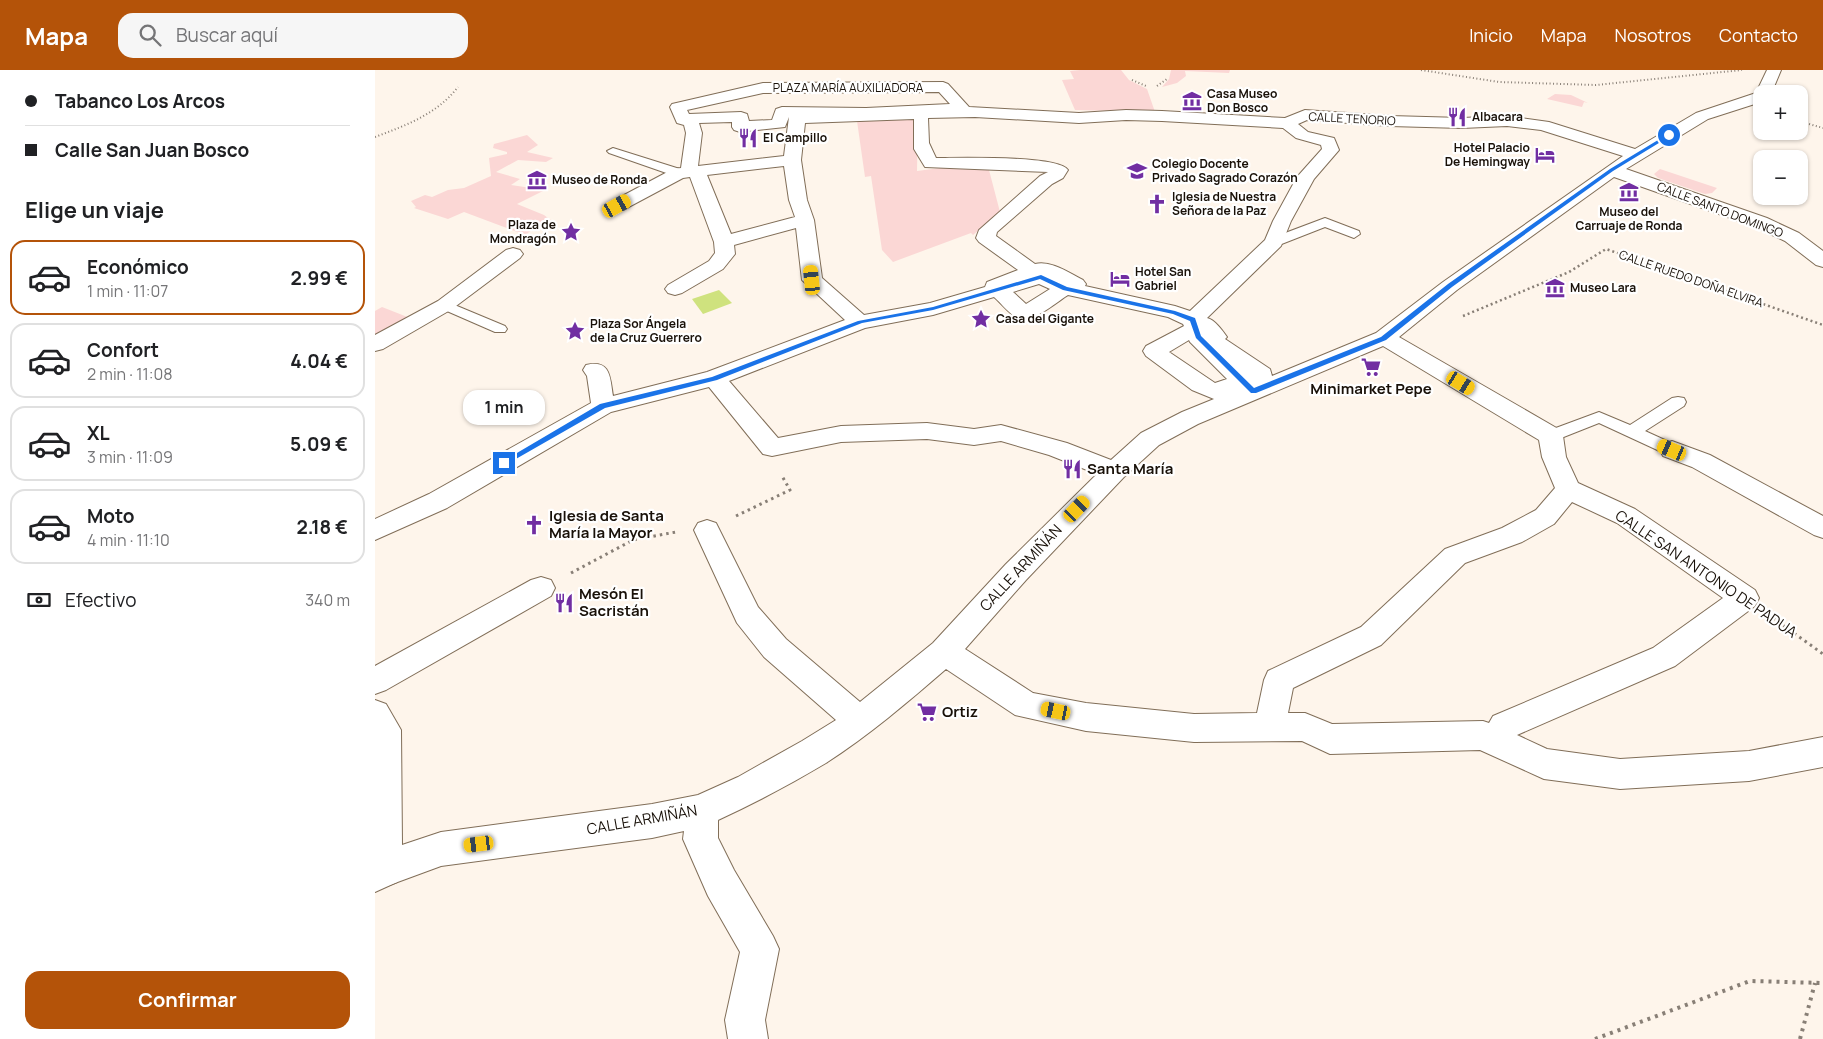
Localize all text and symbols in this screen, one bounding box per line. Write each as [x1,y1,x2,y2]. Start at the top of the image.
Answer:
search box [118,13,468,58]
text: Mapa [25,19,88,52]
icon: search [136,21,164,49]
text: Buscar aquí [176,22,278,48]
text: Inicio [1469,23,1513,47]
text: Mapa [1541,23,1587,47]
text: Nosotros [1615,23,1691,47]
text: Contacto [1719,23,1798,47]
street label: PLAZA MARÍA AUXILIADORA [773,79,924,96]
place label: Casa Museo Don Bosco [1207,85,1278,116]
map controls [1753,85,1808,205]
button: + [1753,85,1808,140]
text: Tabanco Los Arcos [55,88,225,114]
museum icon: Casa Museo Don Bosco [1181,90,1203,112]
restaurant icon: Albacara [1446,106,1468,128]
street label: CALLE TENORIO [1308,108,1396,129]
place label: Albacara [1472,108,1523,125]
route start [1658,124,1680,146]
restaurant icon: El Campillo [737,127,759,149]
place label: El Campillo [763,129,827,146]
text: Calle San Juan Bosco [55,137,249,163]
place label: Hotel Palacio De Hemingway [1445,139,1530,170]
hotel icon: Hotel Palacio De Hemingway [1534,144,1556,166]
button: − [1753,150,1808,205]
place label: Colegio Docente Privado Sagrado Corazón [1152,155,1298,186]
school or university icon: Colegio Docente Privado Sagrado Corazón [1126,160,1148,182]
museum icon: Museo de Ronda [526,169,548,191]
place label: Museo de Ronda [552,171,647,188]
street label: CALLE SANTO DOMINGO [1655,178,1786,242]
museum icon: Museo del Carruaje de Ronda [1618,181,1640,203]
place label: Iglesia de Nuestra Señora de la Paz [1172,188,1276,219]
car [600,192,633,220]
church icon: Iglesia de Nuestra Señora de la Paz [1146,193,1168,215]
text: Elige un viaje [25,195,164,225]
place label: Museo del Carruaje de Ronda [1576,203,1683,234]
place label: Plaza de Mondragón [490,216,556,247]
place icon: Plaza de Mondragón [560,221,582,243]
street label: CALLE RUEDO DOÑA ELVIRA [1617,246,1766,311]
text: Económico [87,254,189,280]
icon: car [27,255,72,300]
place label: Hotel San Gabriel [1135,263,1191,294]
car [802,264,821,296]
text: 2.99 € [291,265,348,291]
hotel icon: Hotel San Gabriel [1109,268,1131,290]
museum icon: Museo Lara [1544,277,1566,299]
place label: Museo Lara [1570,279,1636,296]
text: 1 min · 11:07 [87,280,168,302]
place icon: Casa del Gigante [970,308,992,330]
place label: Casa del Gigante [996,310,1094,327]
place label: Plaza Sor Ángela de la Cruz Guerrero [590,315,702,346]
place icon: Plaza Sor Ángela de la Cruz Guerrero [564,320,586,342]
text: Confort [87,337,159,363]
icon: car [27,338,72,383]
text: 4.04 € [290,348,348,374]
supermarket icon: Minimarket Pepe [1360,356,1382,378]
text: 2 min · 11:08 [87,363,172,385]
car [1444,369,1477,397]
place label: Minimarket Pepe [1310,378,1432,399]
callout: 1 min [463,390,545,426]
text: 1 min [484,396,524,418]
text: XL [87,420,110,446]
icon: car [27,421,72,466]
text: 5.09 € [290,431,348,457]
car [1655,437,1688,463]
text: 3 min · 11:09 [87,446,173,468]
route end [493,452,515,474]
restaurant icon: Santa María [1061,458,1083,480]
place label: Santa María [1087,458,1173,479]
car [1061,493,1092,525]
text: Moto [87,503,134,529]
icon: car [27,504,72,549]
place label: Iglesia de Santa María la Mayor [549,505,664,543]
street label: CALLE SAN ANTONIO DE PADUA [1611,505,1802,643]
text: 2.18 € [296,514,348,540]
church icon: Iglesia de Santa María la Mayor [523,514,545,536]
street label: CALLE ARMIÑÁN [975,520,1066,616]
text: 4 min · 11:10 [87,529,170,551]
place label: Mesón El Sacristán [579,583,649,621]
icon: cash [25,586,53,614]
text: Efectivo [65,587,136,613]
text: 340 m [305,589,350,611]
restaurant icon: Mesón El Sacristán [553,592,575,614]
supermarket icon: Ortiz [916,701,938,723]
place label: Ortiz [942,701,978,722]
car [1039,701,1072,721]
street label: CALLE ARMIÑÁN [585,799,699,840]
car [463,835,494,853]
button: Confirmar [25,971,350,1029]

